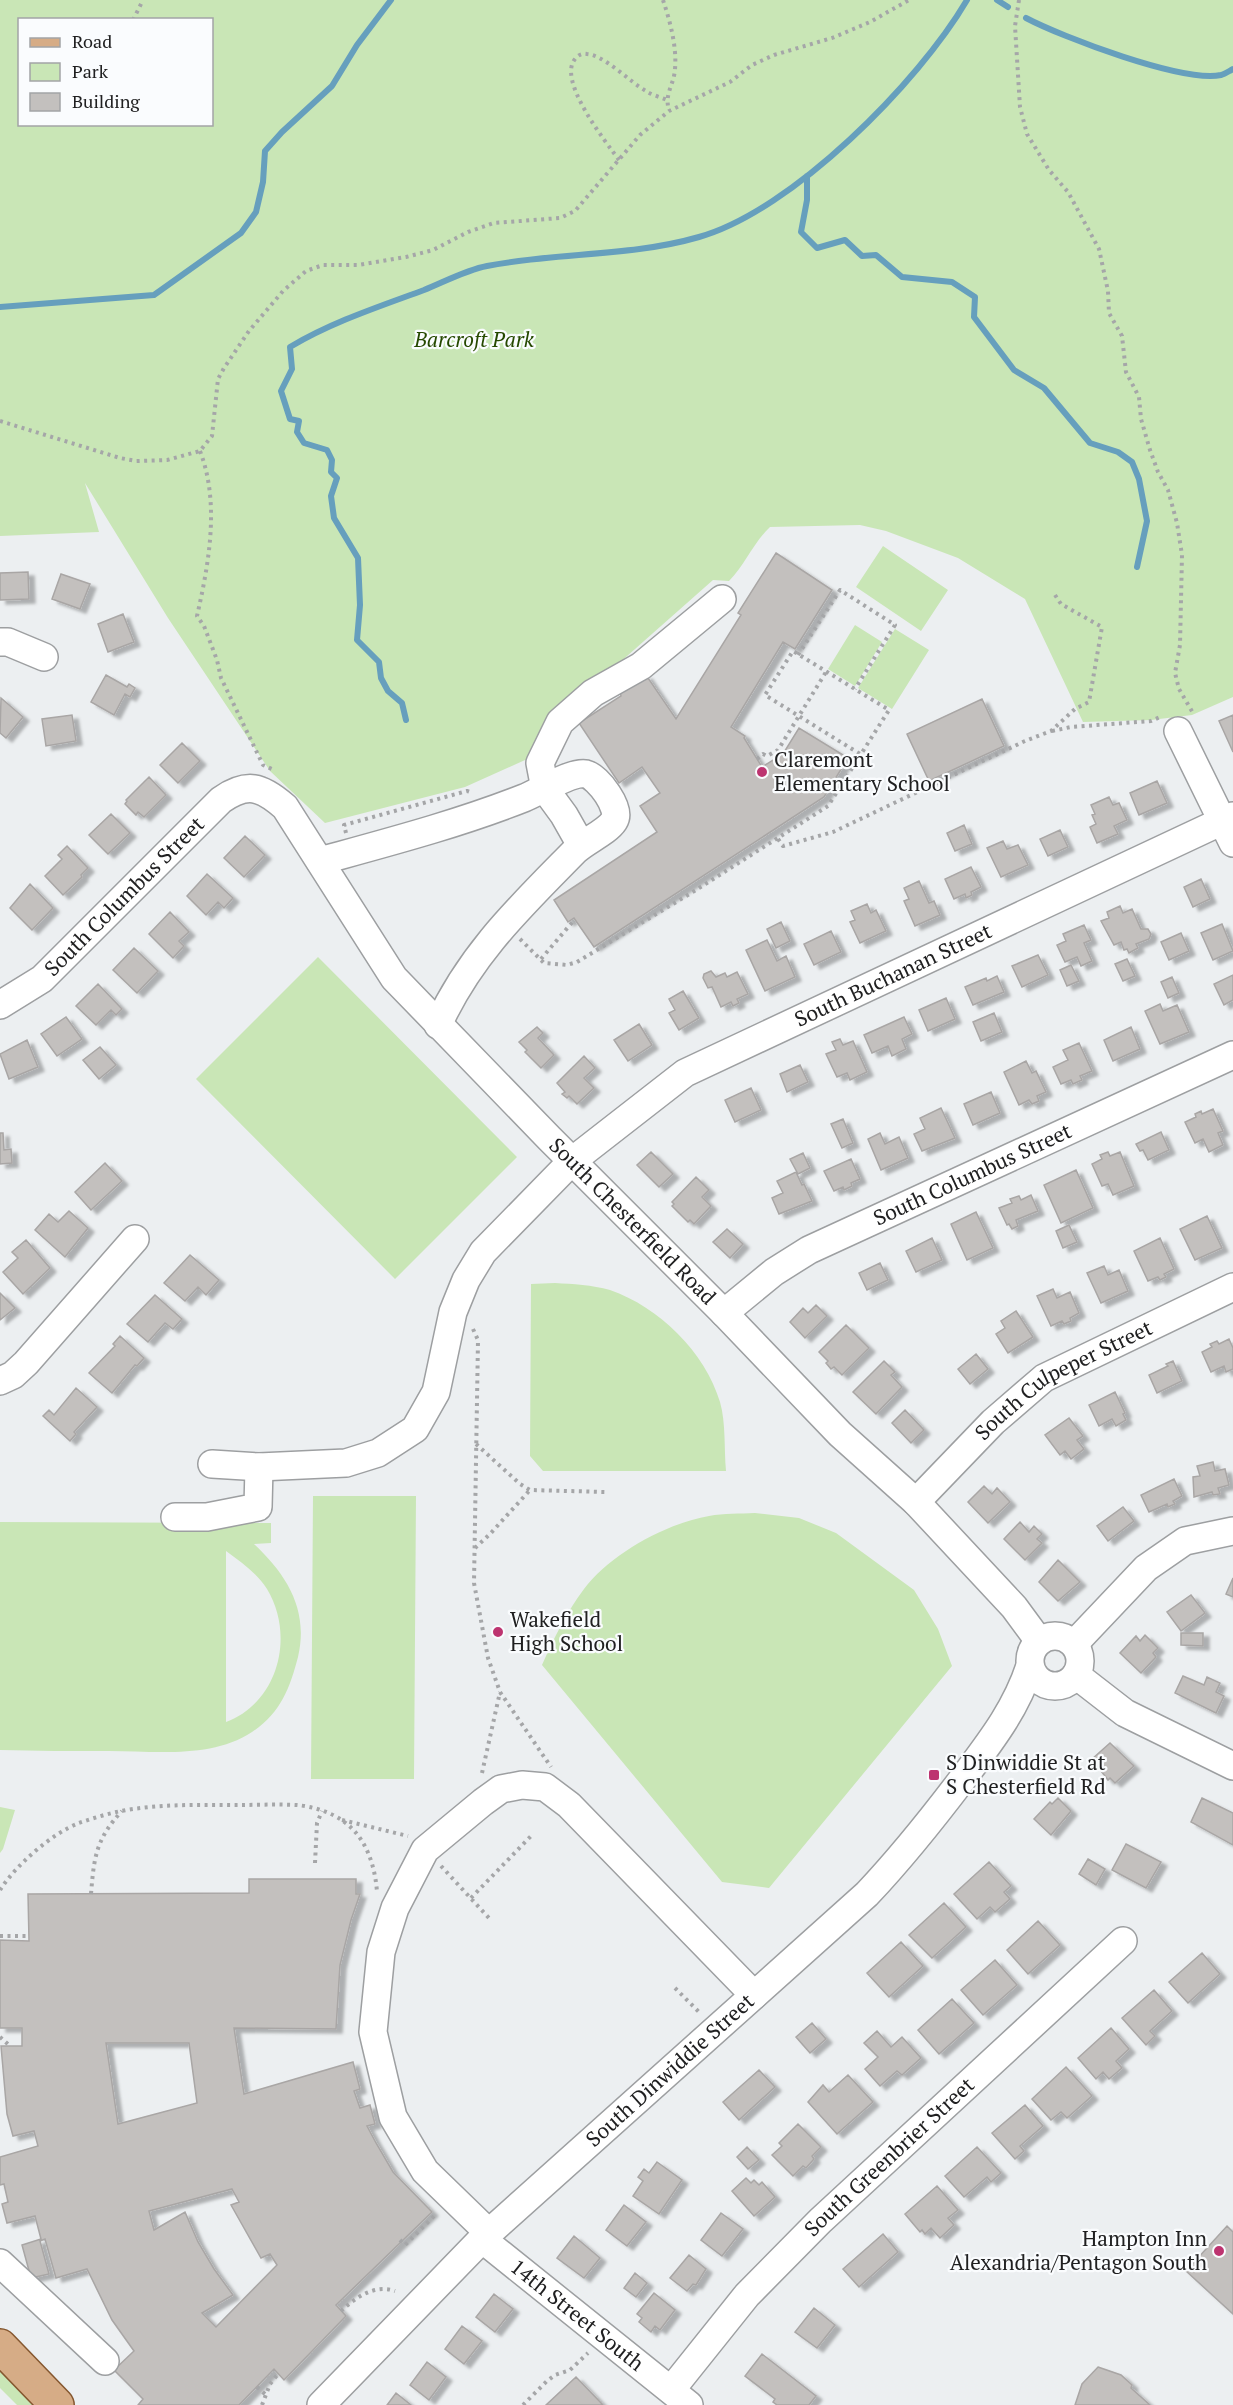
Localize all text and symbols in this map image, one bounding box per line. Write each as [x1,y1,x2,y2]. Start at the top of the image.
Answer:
legend [18,18,213,126]
text: Road [72,29,112,53]
text: Park [72,59,109,83]
text: Building [72,89,140,113]
park label: Barcroft Park [413,325,535,353]
place label: Claremont Elementary School [774,745,950,797]
marker: Claremont Elementary School [755,765,769,779]
street label: South Columbus Street [38,810,210,982]
street label: South Buchanan Street [790,916,996,1033]
street label: South Columbus Street [869,1116,1076,1232]
street label: South Chesterfield Road [544,1131,723,1310]
street label: South Culpeper Street [968,1313,1157,1446]
place label: Wakefield High School [510,1605,623,1657]
marker: Wakefield High School [491,1625,505,1639]
place label: S Dinwiddie St at S Chesterfield Rd [946,1748,1106,1800]
marker: S Dinwiddie St at S Chesterfield Rd [927,1768,941,1782]
street label: South Dinwiddie Street [579,1987,760,2152]
street label: South Greenbrier Street [798,2070,980,2242]
place label: Hampton Inn Alexandria/Pentagon South [950,2224,1208,2276]
marker: Hampton Inn Alexandria/Pentagon South [1212,2244,1226,2258]
street label: 14th Street South [505,2252,651,2377]

